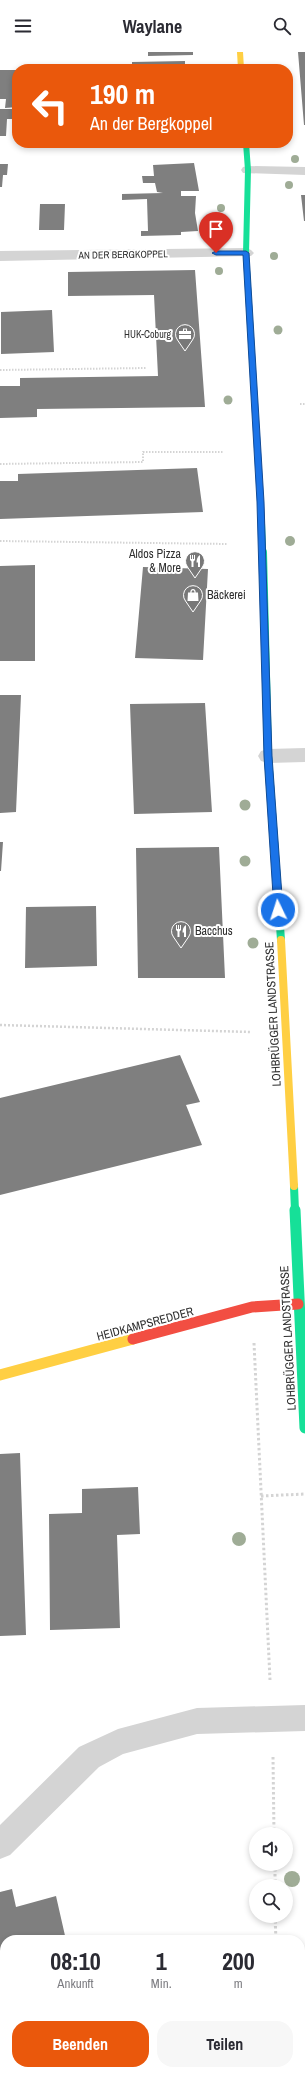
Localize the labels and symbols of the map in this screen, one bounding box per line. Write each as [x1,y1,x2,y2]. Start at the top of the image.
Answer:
pin [199,212,233,253]
street label: AN DER BERGKOPPEL [77,247,168,262]
office icon: HUK-Coburg [174,323,196,351]
place label: HUK-Coburg [124,328,171,341]
place label: Aldos Pizza & More [128,546,182,576]
restaurant icon: Aldos Pizza & More [184,550,206,578]
shop icon: Bäckerei [182,584,204,612]
place label: Bäckerei [207,587,246,603]
position arrow [257,889,299,931]
restaurant icon: Bacchus [170,920,192,948]
place label: Bacchus [195,923,233,939]
street label: LOHBRÜGGER LANDSTRASSE [260,941,285,1087]
street label: LOHBRÜGGER LANDSTRASSE [275,1265,300,1411]
street label: HEIDKAMPSREDDER [95,1303,195,1345]

